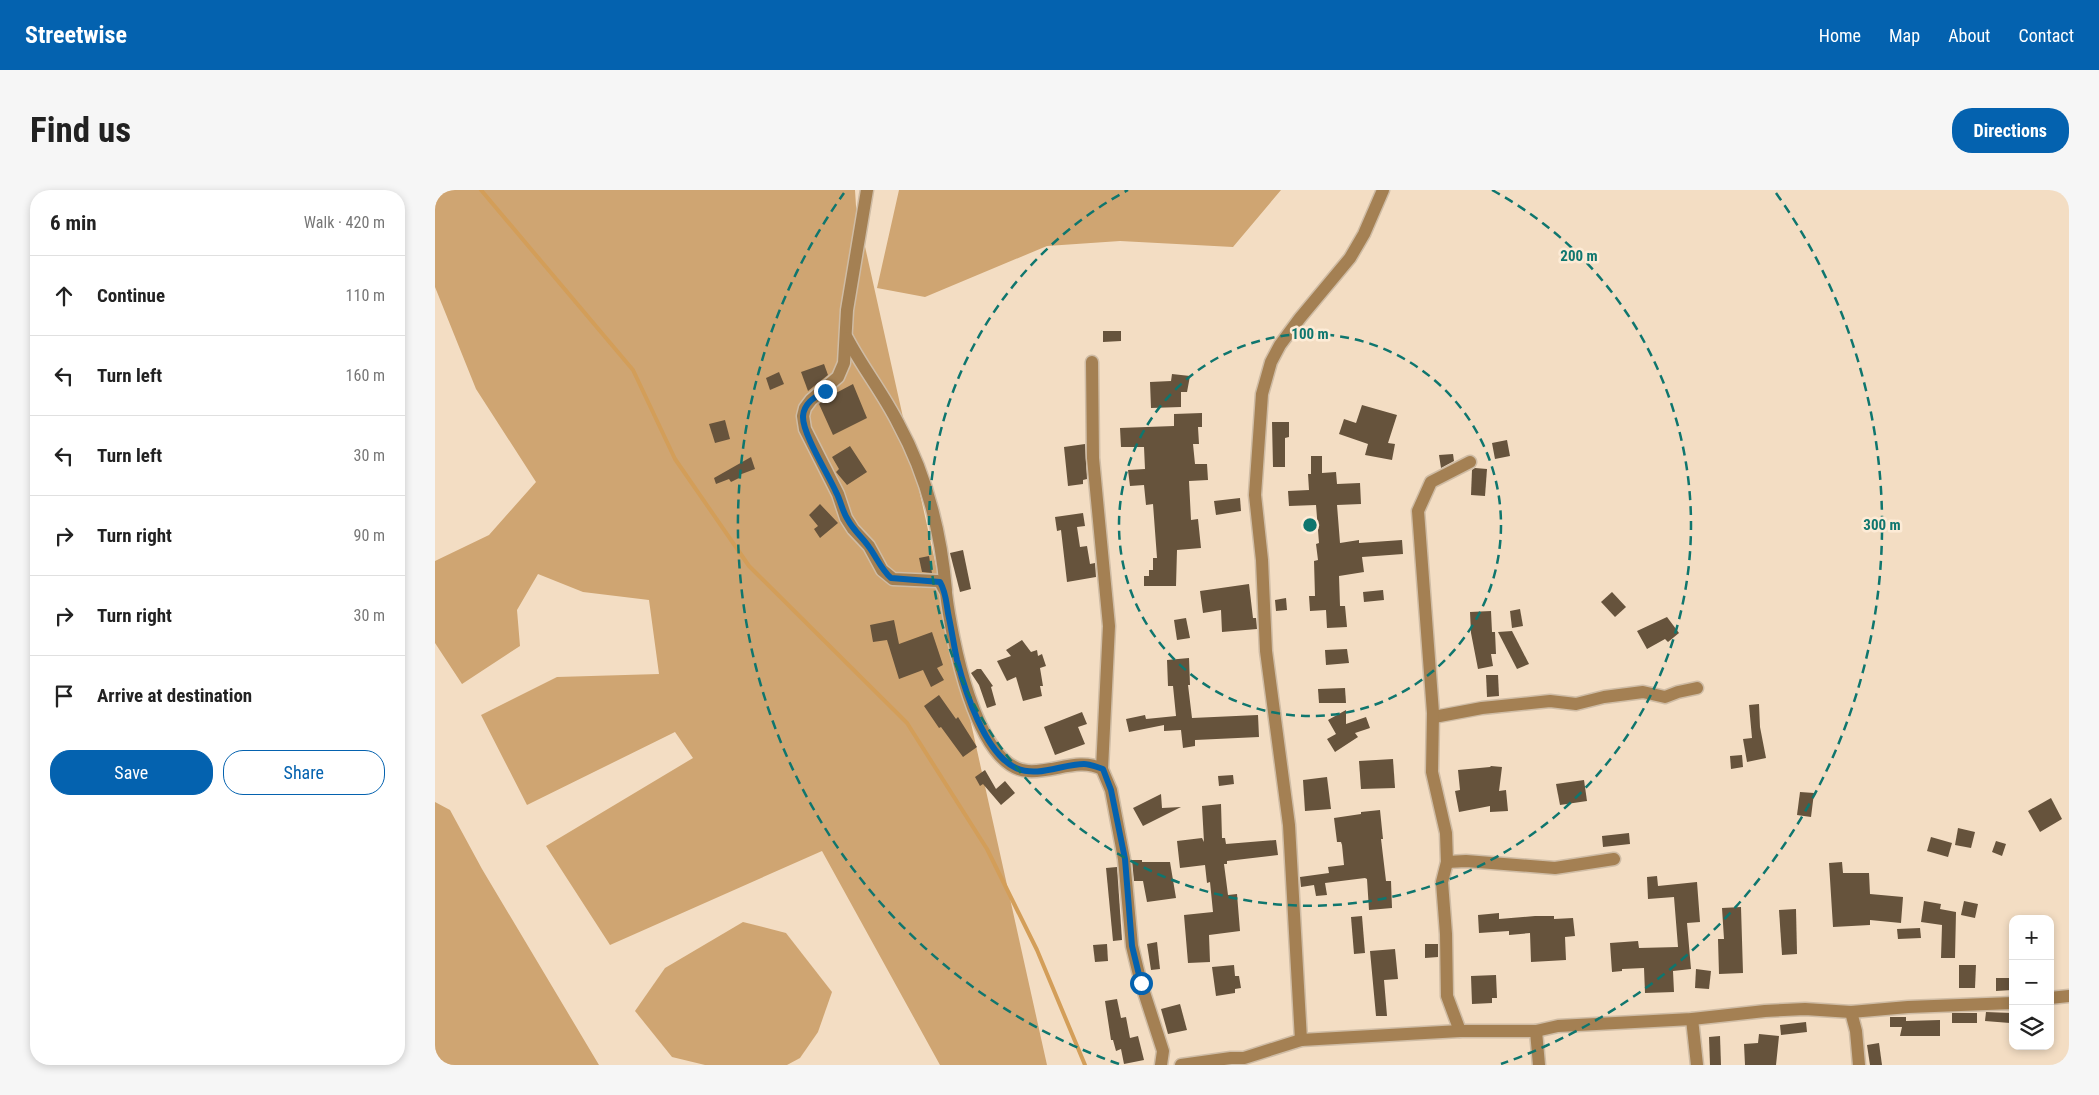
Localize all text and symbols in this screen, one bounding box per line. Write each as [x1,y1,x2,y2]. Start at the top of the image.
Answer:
text: Streetwise [25,21,127,49]
text: Home [1819,25,1861,46]
text: Map [1889,25,1920,46]
text: About [1948,25,1990,46]
text: Contact [2018,25,2074,46]
button: Directions [1952,108,2069,153]
text: Find us [30,110,131,151]
text: 6 min [50,211,97,235]
text: Walk · 420 m [304,213,385,232]
text: 200 m [1560,247,1598,265]
icon: ahead [50,282,78,310]
text: Continue [97,284,165,307]
text: 110 m [346,286,385,305]
text: 100 m [1291,325,1329,343]
icon: left [50,362,78,390]
text: Turn left [97,364,162,387]
text: 160 m [346,366,385,385]
route end [814,380,837,403]
icon: left [50,442,78,470]
text: Turn left [97,444,162,467]
text: 30 m [353,446,385,465]
centre of rings [1301,516,1319,534]
text: 300 m [1863,516,1901,534]
icon: right [50,522,78,550]
text: Turn right [97,524,172,547]
text: 90 m [353,526,385,545]
icon: right [50,602,78,630]
text: Turn right [97,604,172,627]
text: 30 m [353,606,385,625]
icon: arrive [50,682,78,710]
text: Arrive at destination [97,684,252,707]
button: Save [50,750,213,795]
button: Share [223,750,385,795]
map controls [2009,915,2054,1050]
button: + [2009,915,2054,960]
button: − [2009,960,2054,1005]
route start [1130,972,1153,995]
button: layers [2009,1005,2054,1050]

